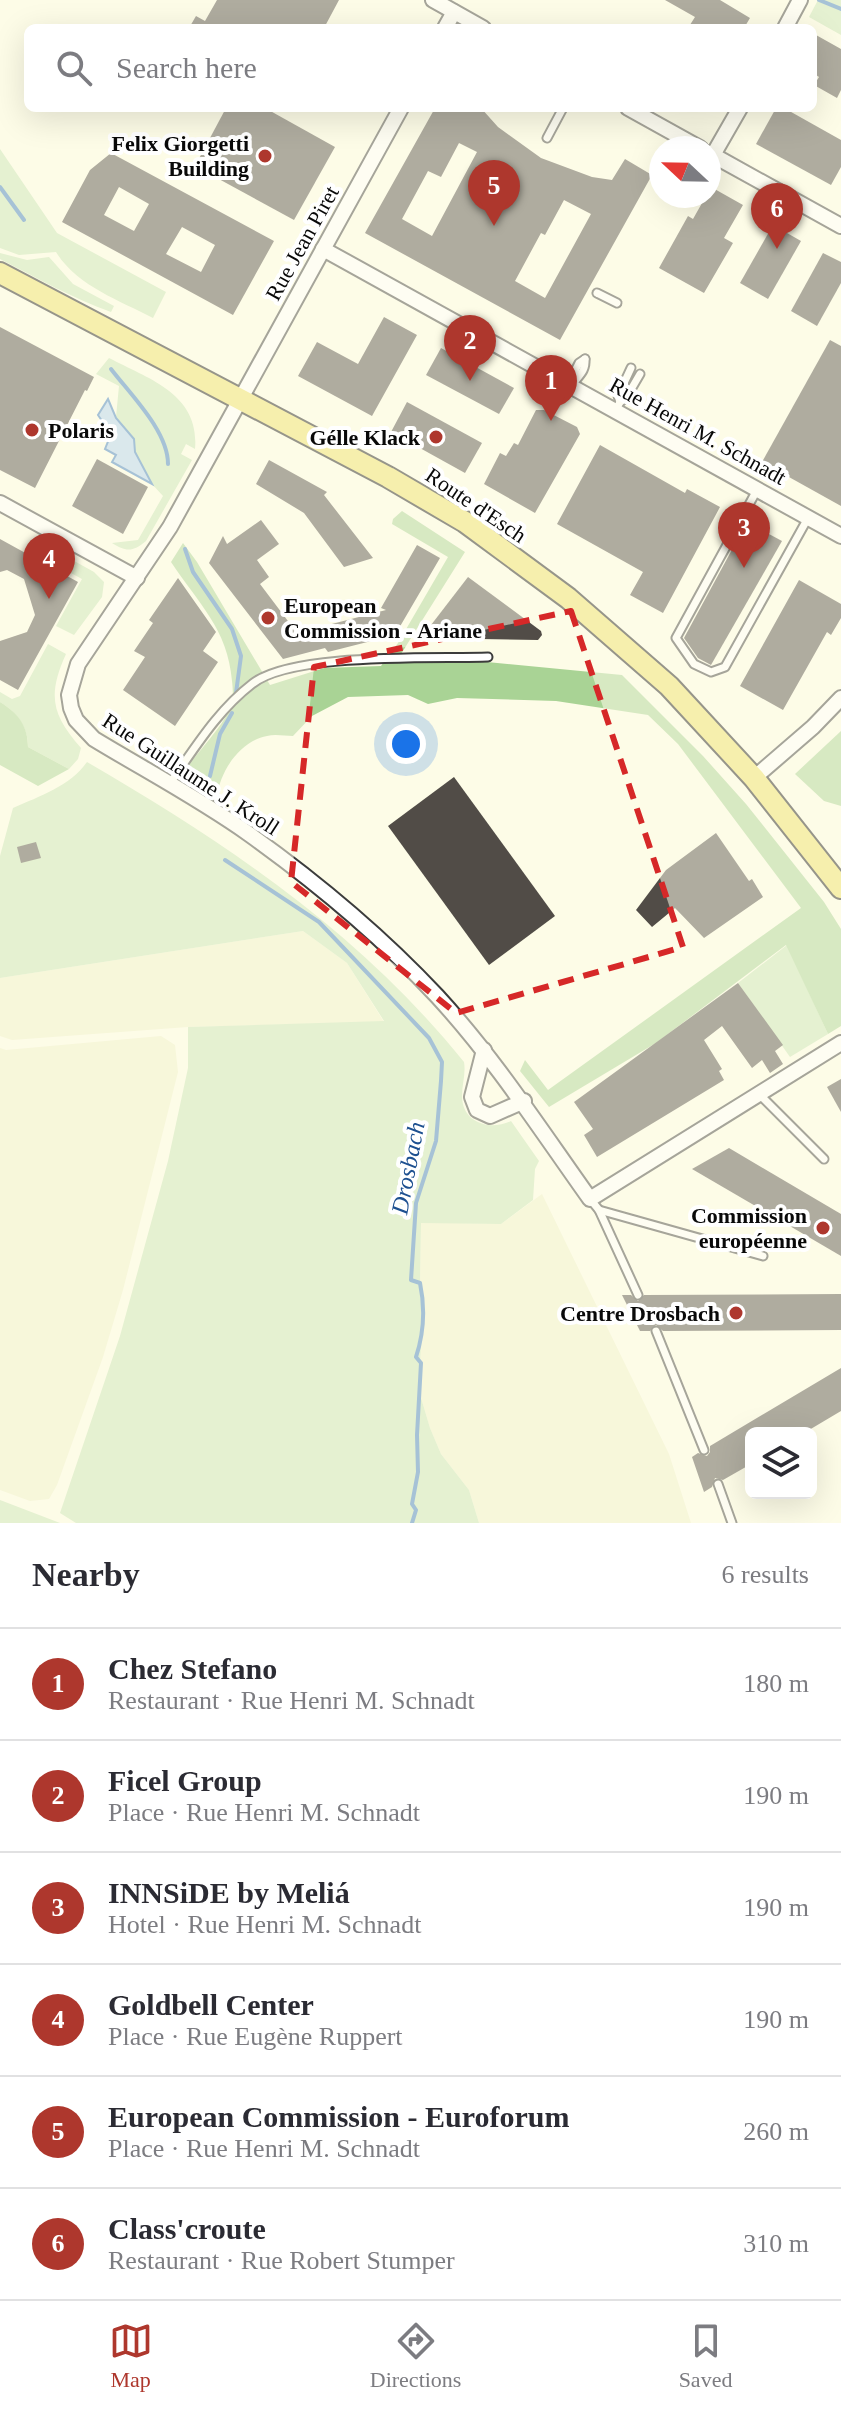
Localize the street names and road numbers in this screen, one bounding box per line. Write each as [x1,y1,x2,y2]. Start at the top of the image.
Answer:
street label: Rue Jean Piret [260,181,344,305]
street label: Rue Henri M. Schnadt [605,372,791,490]
street label: Route d'Esch [421,462,531,548]
street label: Rue Guillaume J. Kroll [98,708,284,840]

